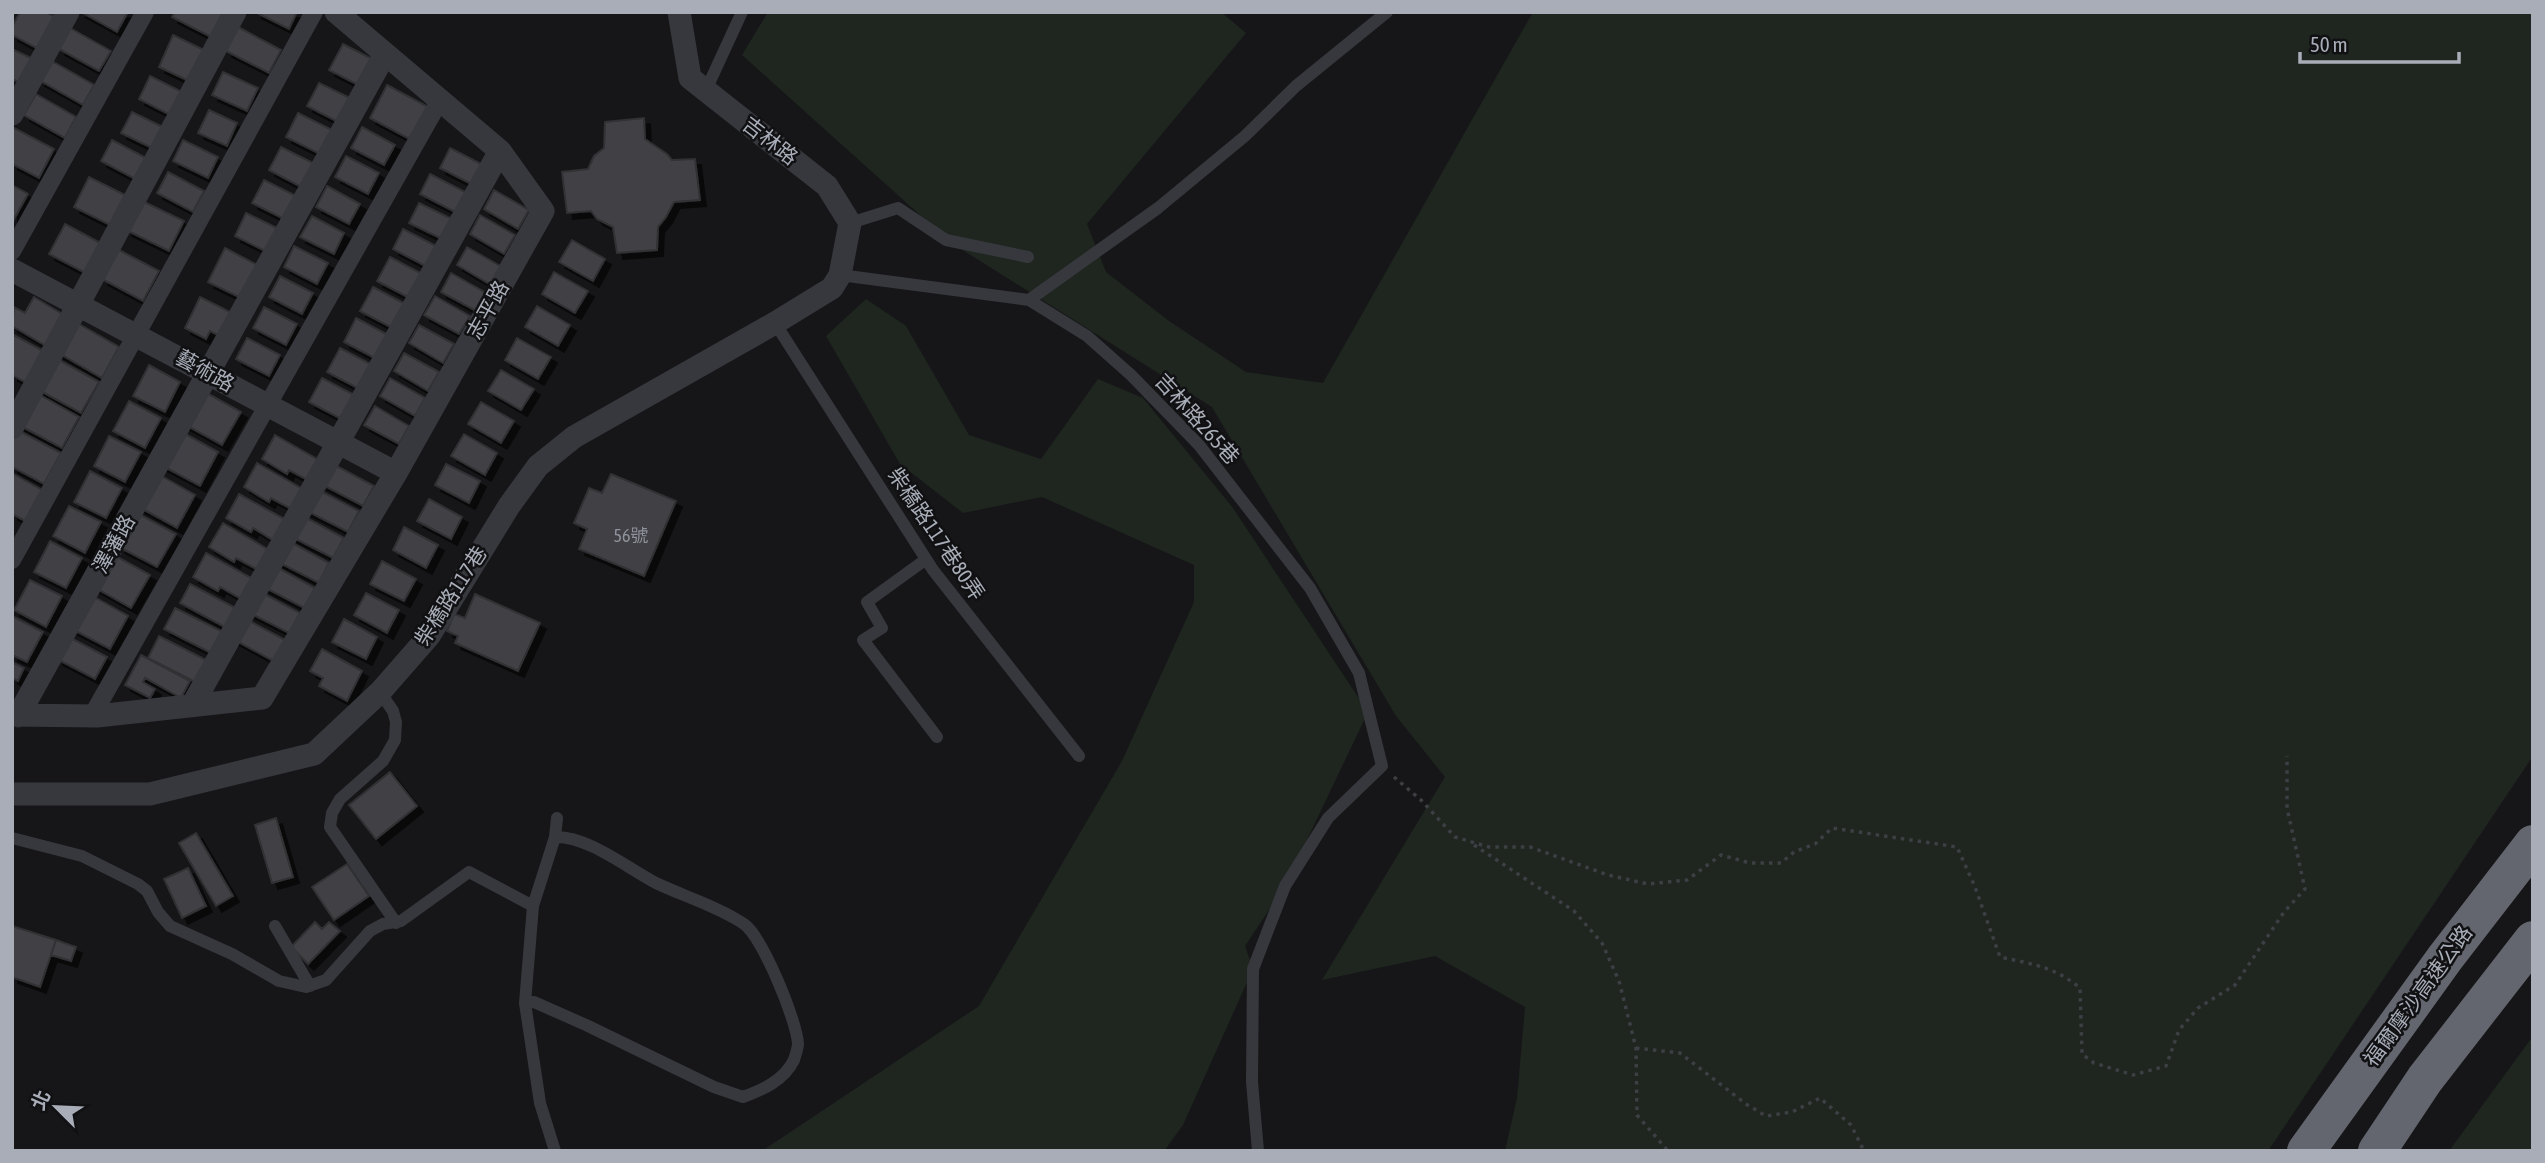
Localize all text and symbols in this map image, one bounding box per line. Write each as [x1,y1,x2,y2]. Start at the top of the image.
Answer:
scale bar [2300,21,2459,65]
text: 50 m [2310,32,2348,56]
street label: 吉林路 [738,111,803,169]
street label: 志平路 [461,276,513,343]
street label: 藝術路 [172,344,239,396]
street label: 吉林路265巷 [1151,368,1245,469]
street label: 柴橋路117巷80弄 [884,463,990,604]
street label: 澤藩路 [87,510,139,577]
house number: 56號 [614,525,648,546]
street label: 柴橋路117巷 [409,541,491,650]
street label: 福爾摩沙高速公路 [2358,920,2476,1070]
north arrow [21,1072,91,1142]
text: 北 [27,1087,54,1113]

